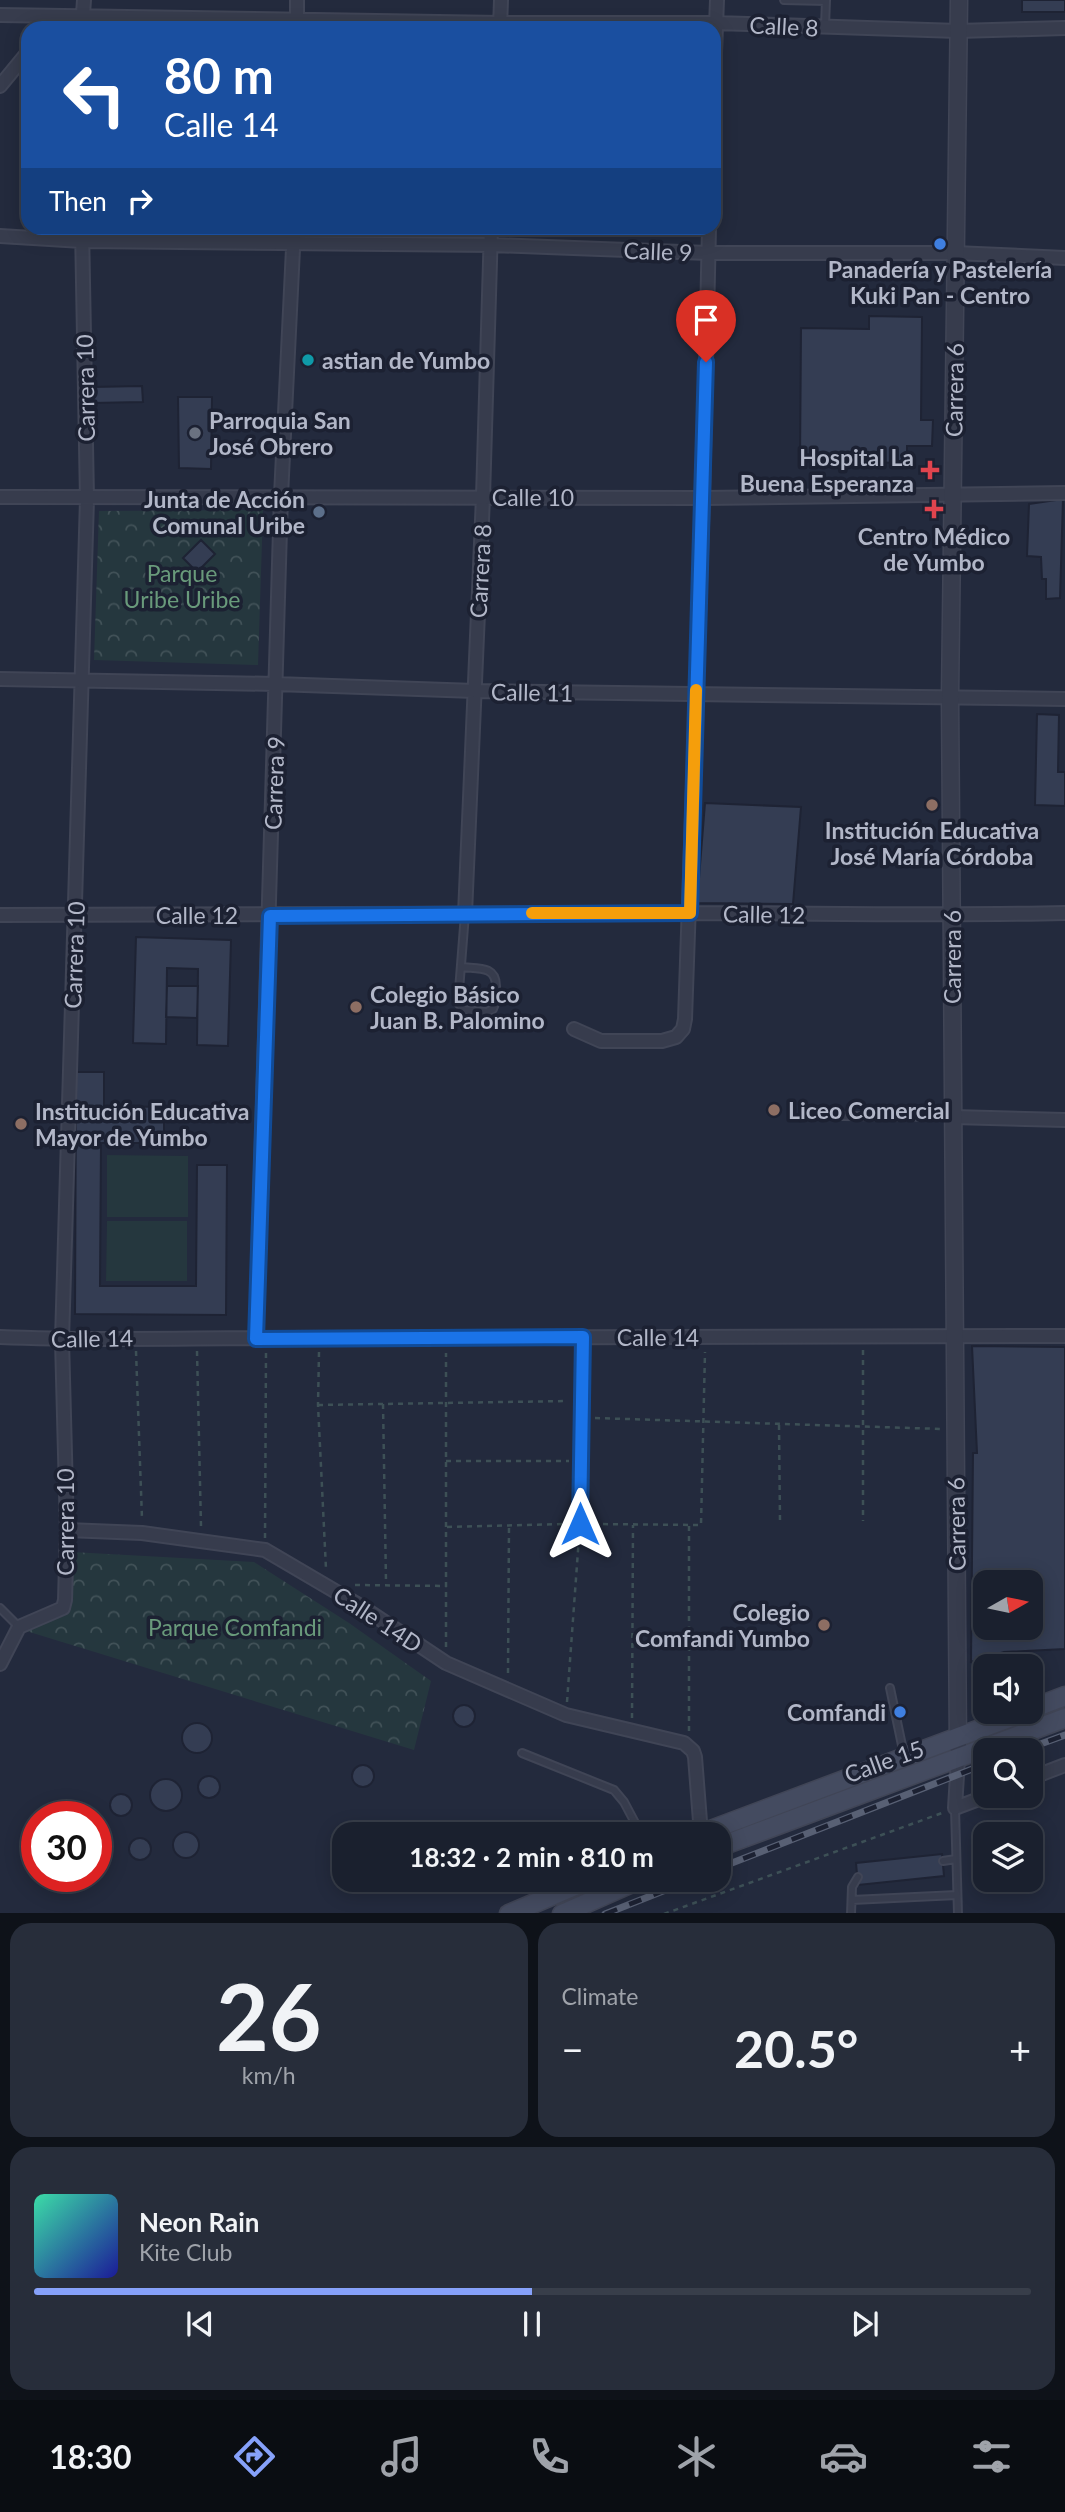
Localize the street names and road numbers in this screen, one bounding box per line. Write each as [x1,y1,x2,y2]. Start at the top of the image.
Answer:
street label: Calle 8 [749,10,819,42]
street label: Calle 9 [623,236,693,266]
street label: Carrera 10 [70,334,100,442]
street label: Carrera 6 [939,343,969,437]
street label: Calle 10 [492,483,574,511]
street label: Carrera 8 [464,523,496,619]
street label: Calle 11 [491,677,573,707]
street label: Carrera 9 [258,736,290,830]
street label: Calle 12 [723,899,805,929]
street label: Carrera 10 [58,901,90,1009]
street label: Calle 12 [156,901,238,929]
street label: Carrera 6 [938,910,966,1004]
street label: Calle 14 [51,1323,133,1353]
street label: Calle 14 [617,1323,699,1351]
street label: Carrera 10 [51,1468,79,1576]
street label: Carrera 6 [941,1477,971,1571]
street label: Calle 14D [329,1580,427,1658]
street label: Calle 15 [841,1734,927,1788]

